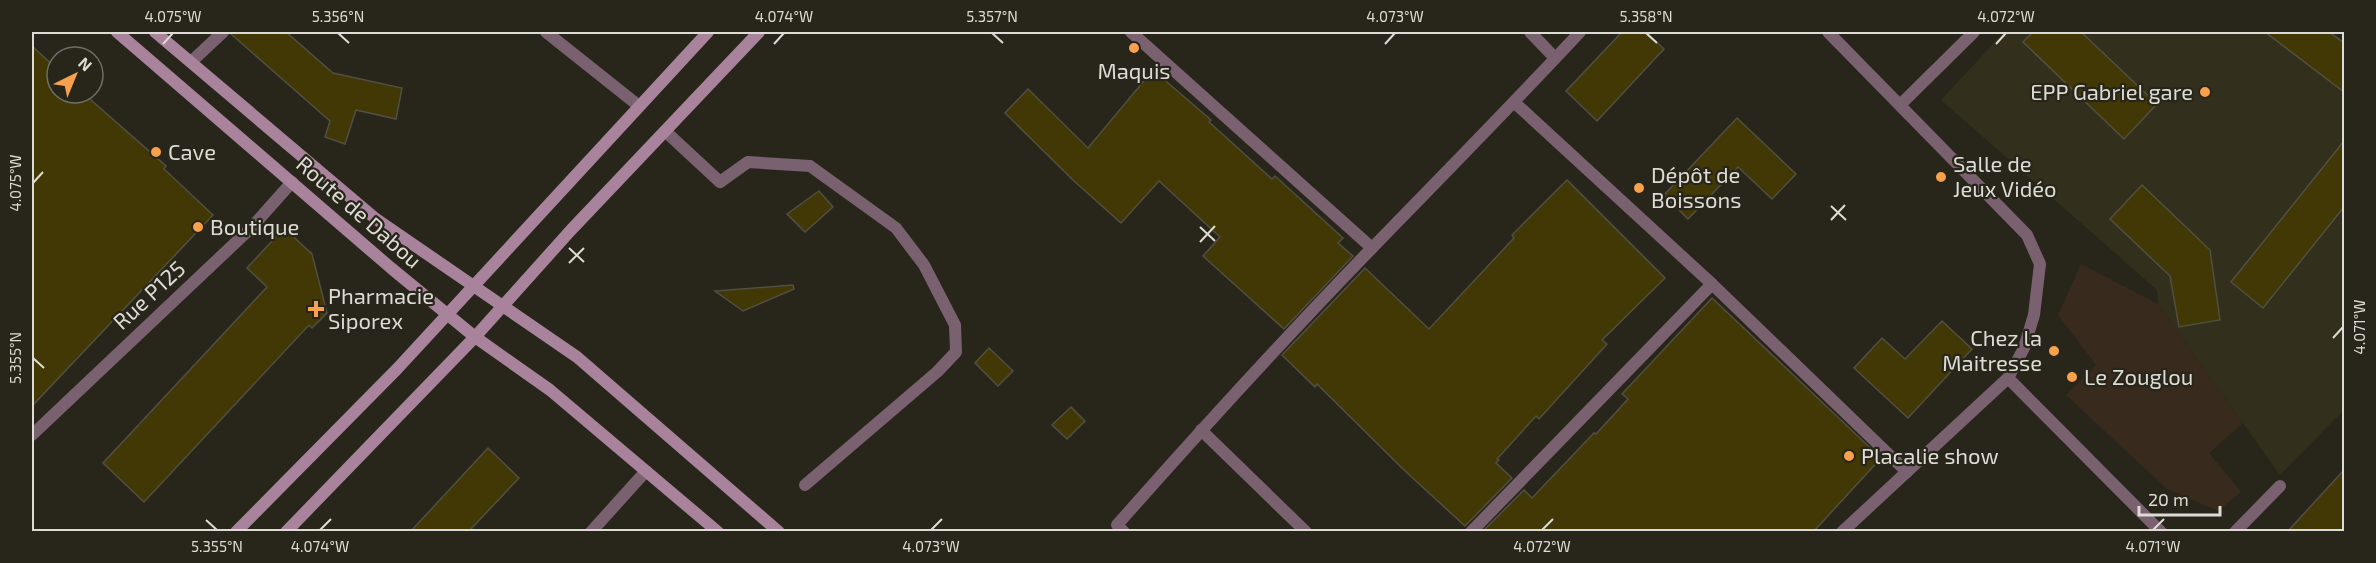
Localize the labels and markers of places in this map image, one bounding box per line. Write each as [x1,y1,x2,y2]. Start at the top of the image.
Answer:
marker: Maquis [1127,41,1141,55]
place label: Maquis [1097,57,1171,83]
place label: EPP Gabriel gare [2030,78,2193,104]
marker: EPP Gabriel gare [2198,85,2212,99]
place label: Cave [168,138,216,164]
marker: Cave [149,145,163,159]
place label: Salle de Jeux Vidéo [1953,150,2057,201]
place label: Dépôt de Boissons [1651,161,1741,212]
marker: Salle de Jeux Vidéo [1934,170,1948,184]
marker: Dépôt de Boissons [1632,181,1646,195]
place label: Boutique [210,213,299,239]
marker: Boutique [191,220,205,234]
place label: Pharmacie Siporex [328,282,434,333]
marker: Pharmacie Siporex [309,302,323,316]
place label: Chez la Maitresse [1942,324,2042,375]
marker: Chez la Maitresse [2047,344,2061,358]
place label: Le Zouglou [2084,363,2193,389]
marker: Le Zouglou [2065,370,2079,384]
place label: Placalie show [1861,442,1999,468]
marker: Placalie show [1842,449,1856,463]

